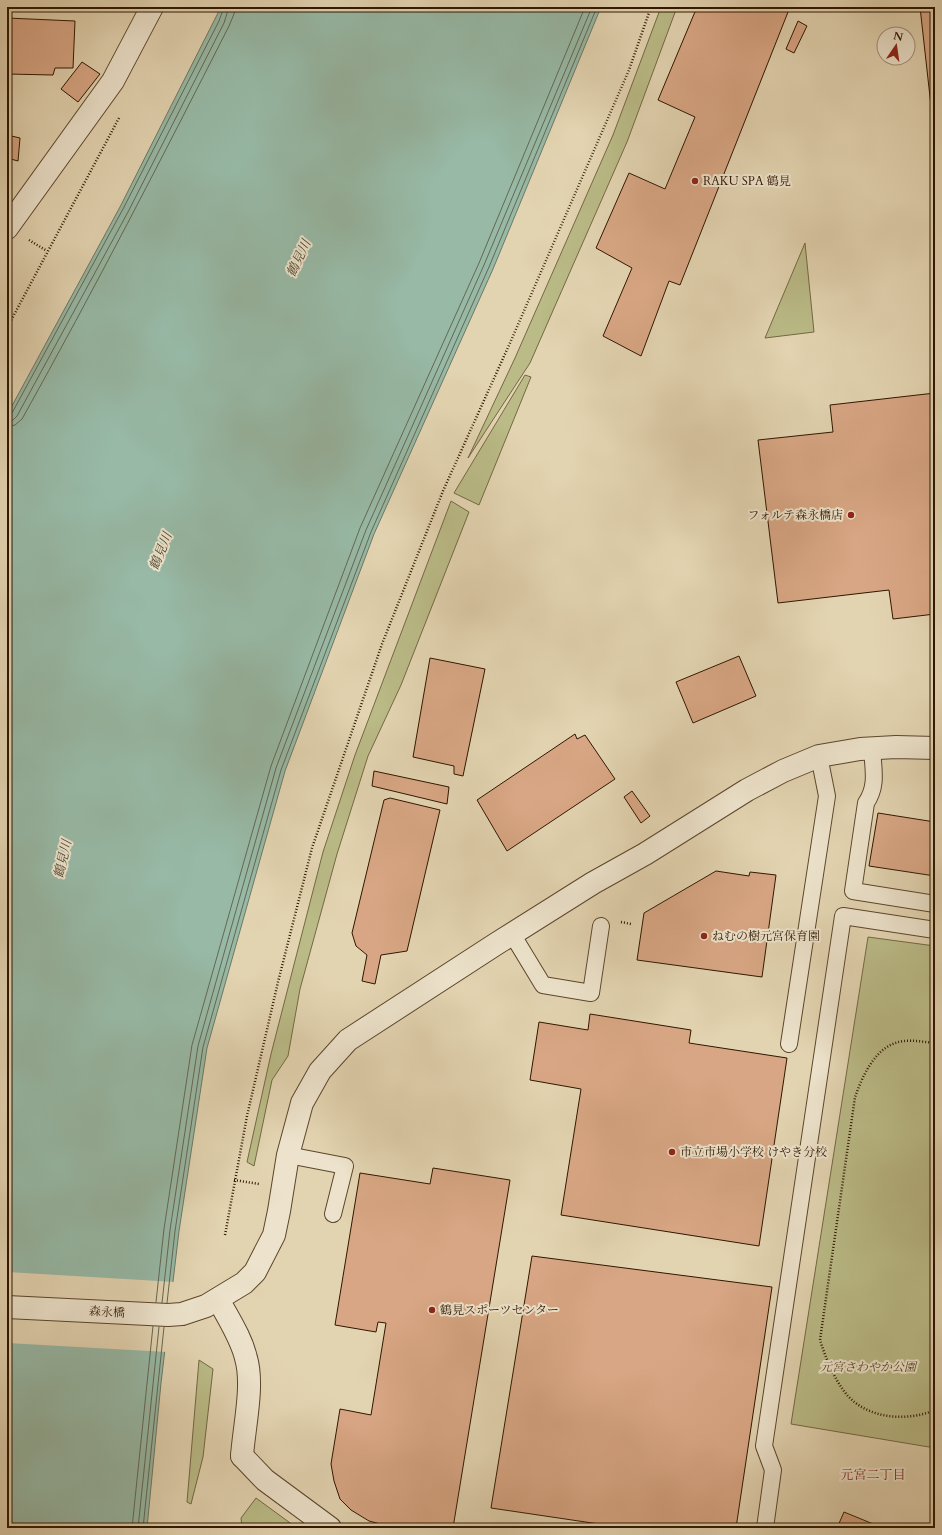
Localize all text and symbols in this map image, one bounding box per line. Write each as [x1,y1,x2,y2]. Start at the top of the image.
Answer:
north arrow [876,26,916,66]
text: N [892,28,905,45]
place label: RAKU SPA 鶴見 [703,173,791,189]
marker: RAKU SPA 鶴見 [690,176,700,186]
water label: 鶴見川 [283,235,316,280]
place label: フォルテ森永橋店 [748,507,843,523]
marker: フォルテ森永橋店 [846,510,856,520]
water label: 鶴見川 [145,528,177,573]
water label: 鶴見川 [50,836,77,880]
place label: ねむの樹元宮保育園 [712,928,820,944]
marker: ねむの樹元宮保育園 [699,931,709,941]
place label: 市立市場小学校 けやき分校 [680,1144,827,1160]
marker: 市立市場小学校 けやき分校 [667,1147,677,1157]
place label: 鶴見スポーツセンター [440,1302,559,1318]
street label: 森永橋 [89,1303,125,1321]
marker: 鶴見スポーツセンター [427,1305,437,1315]
park label: 元宮さわやか公園 [820,1359,918,1375]
district label: 元宮二丁目 [840,1466,906,1484]

